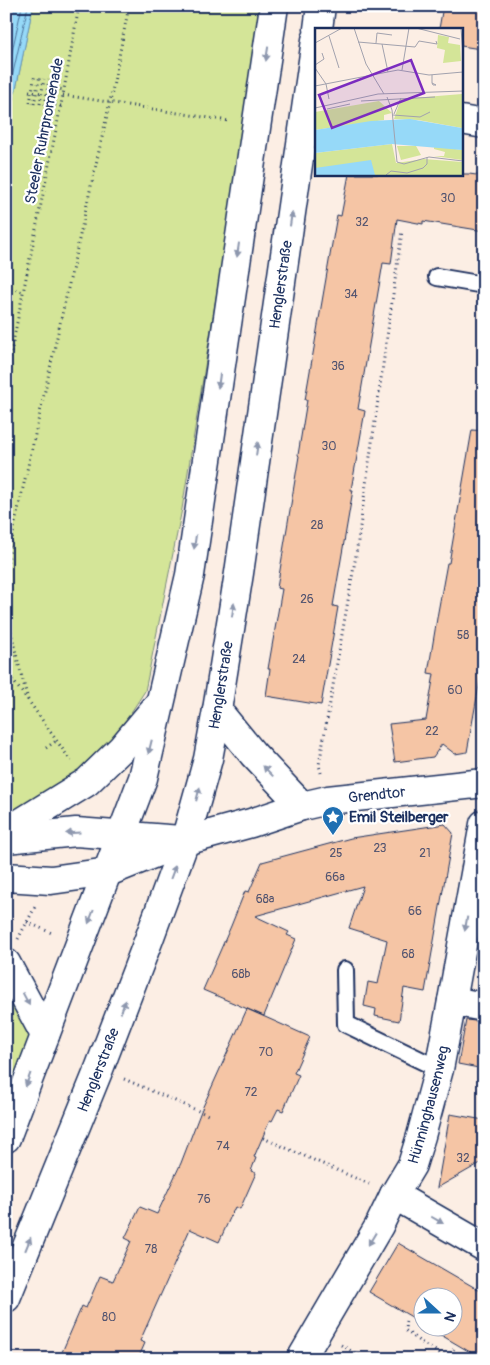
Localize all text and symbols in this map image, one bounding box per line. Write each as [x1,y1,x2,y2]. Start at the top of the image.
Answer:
inset map [315,28,462,175]
one-way arrow [262,47,270,63]
street label: Steeler Ruhrpromenade [21,56,68,206]
house number: 30 [441,191,455,206]
one-way arrow [287,211,295,227]
house number: 32 [355,215,369,230]
street label: Henglerstraße [265,239,297,330]
one-way arrow [233,242,241,258]
house number: 34 [344,287,358,302]
house number: 36 [331,359,345,374]
one-way arrow [214,373,222,389]
house number: 30 [322,439,336,454]
one-way arrow [254,441,262,457]
house number: 28 [311,518,323,533]
one-way arrow [191,534,199,550]
house number: 26 [300,592,314,607]
one-way arrow [230,602,238,618]
house number: 58 [457,628,469,643]
street label: Henglerstraße [205,639,238,731]
house number: 24 [292,652,306,667]
house number: 60 [447,683,463,698]
house number: 22 [425,724,439,739]
one-way arrow [146,740,154,755]
one-way arrow [263,765,275,777]
street label: Grendtor [347,783,407,808]
one-way arrow [194,786,202,801]
place icon: Emil Steilberger [321,805,345,836]
place label: Emil Steilberger [349,808,449,827]
one-way arrow [65,830,81,838]
house number: 23 [373,841,387,856]
house number: 25 [329,846,343,861]
house number: 21 [419,846,431,861]
one-way arrow [170,865,178,880]
house number: 66a [325,870,345,885]
house number: 68a [256,892,275,907]
house number: 66 [408,904,422,919]
one-way arrow [87,910,95,925]
one-way arrow [462,916,470,932]
house number: 68 [401,947,415,962]
house number: 68b [232,967,251,982]
one-way arrow [21,992,30,1005]
one-way arrow [119,999,127,1014]
street label: Henglerstraße [73,1025,124,1115]
street label: Hünninghausenweg [404,1044,453,1167]
house number: 70 [259,1045,273,1060]
one-way arrow [24,1073,32,1088]
house number: 72 [244,1085,258,1100]
house number: 74 [216,1139,230,1154]
house number: 32 [456,1151,470,1166]
house number: 76 [197,1192,211,1207]
one-way arrow [430,1215,443,1224]
one-way arrow [367,1232,376,1245]
one-way arrow [24,1236,32,1251]
house number: 78 [145,1242,157,1257]
north arrow [412,1288,462,1338]
text: N [440,1309,459,1324]
house number: 80 [102,1310,116,1325]

